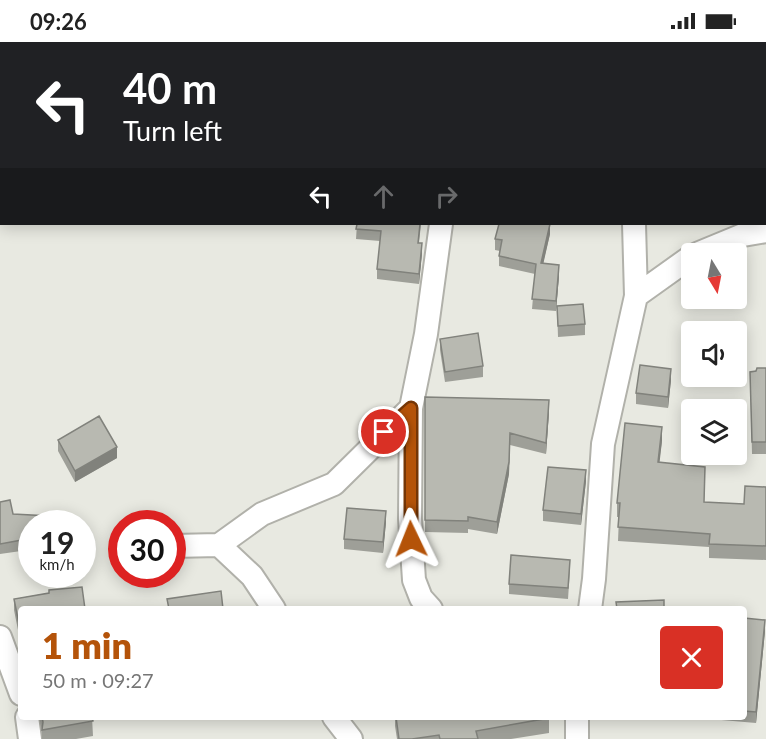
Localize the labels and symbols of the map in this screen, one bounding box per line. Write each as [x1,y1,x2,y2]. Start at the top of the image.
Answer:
north arrow [681,243,747,309]
pin [358,406,409,457]
position arrow [379,507,443,571]
speed limit sign: 30 [108,510,186,588]

